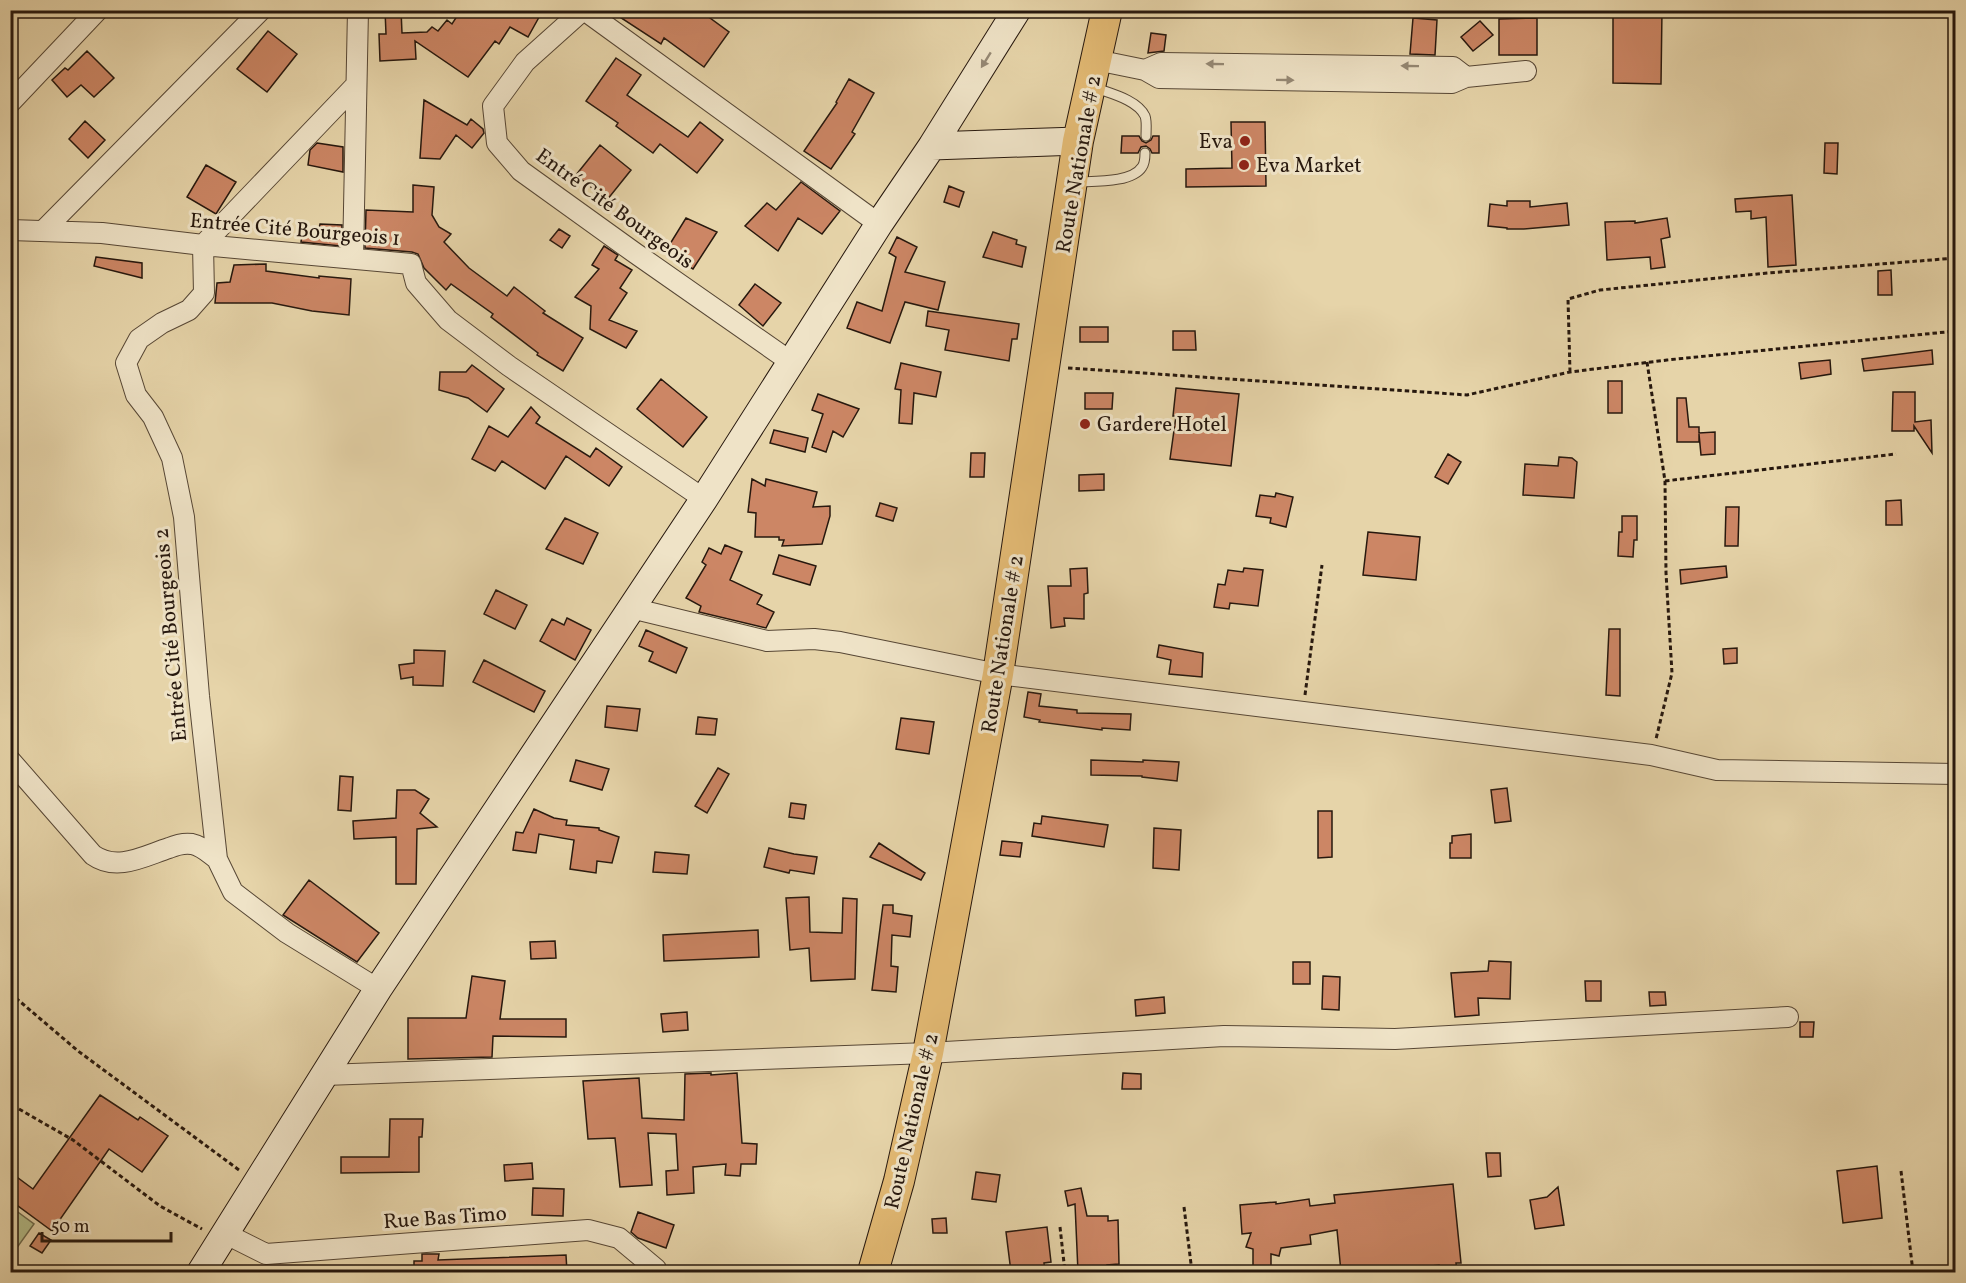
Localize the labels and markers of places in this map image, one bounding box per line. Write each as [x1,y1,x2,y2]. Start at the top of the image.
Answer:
place label: Eva [1199,128,1233,157]
marker: Eva [1238,134,1252,148]
place label: Eva Market [1256,152,1362,181]
marker: Eva Market [1237,158,1251,172]
place label: Gardere Hotel [1097,411,1227,440]
marker: Gardere Hotel [1078,417,1092,431]

